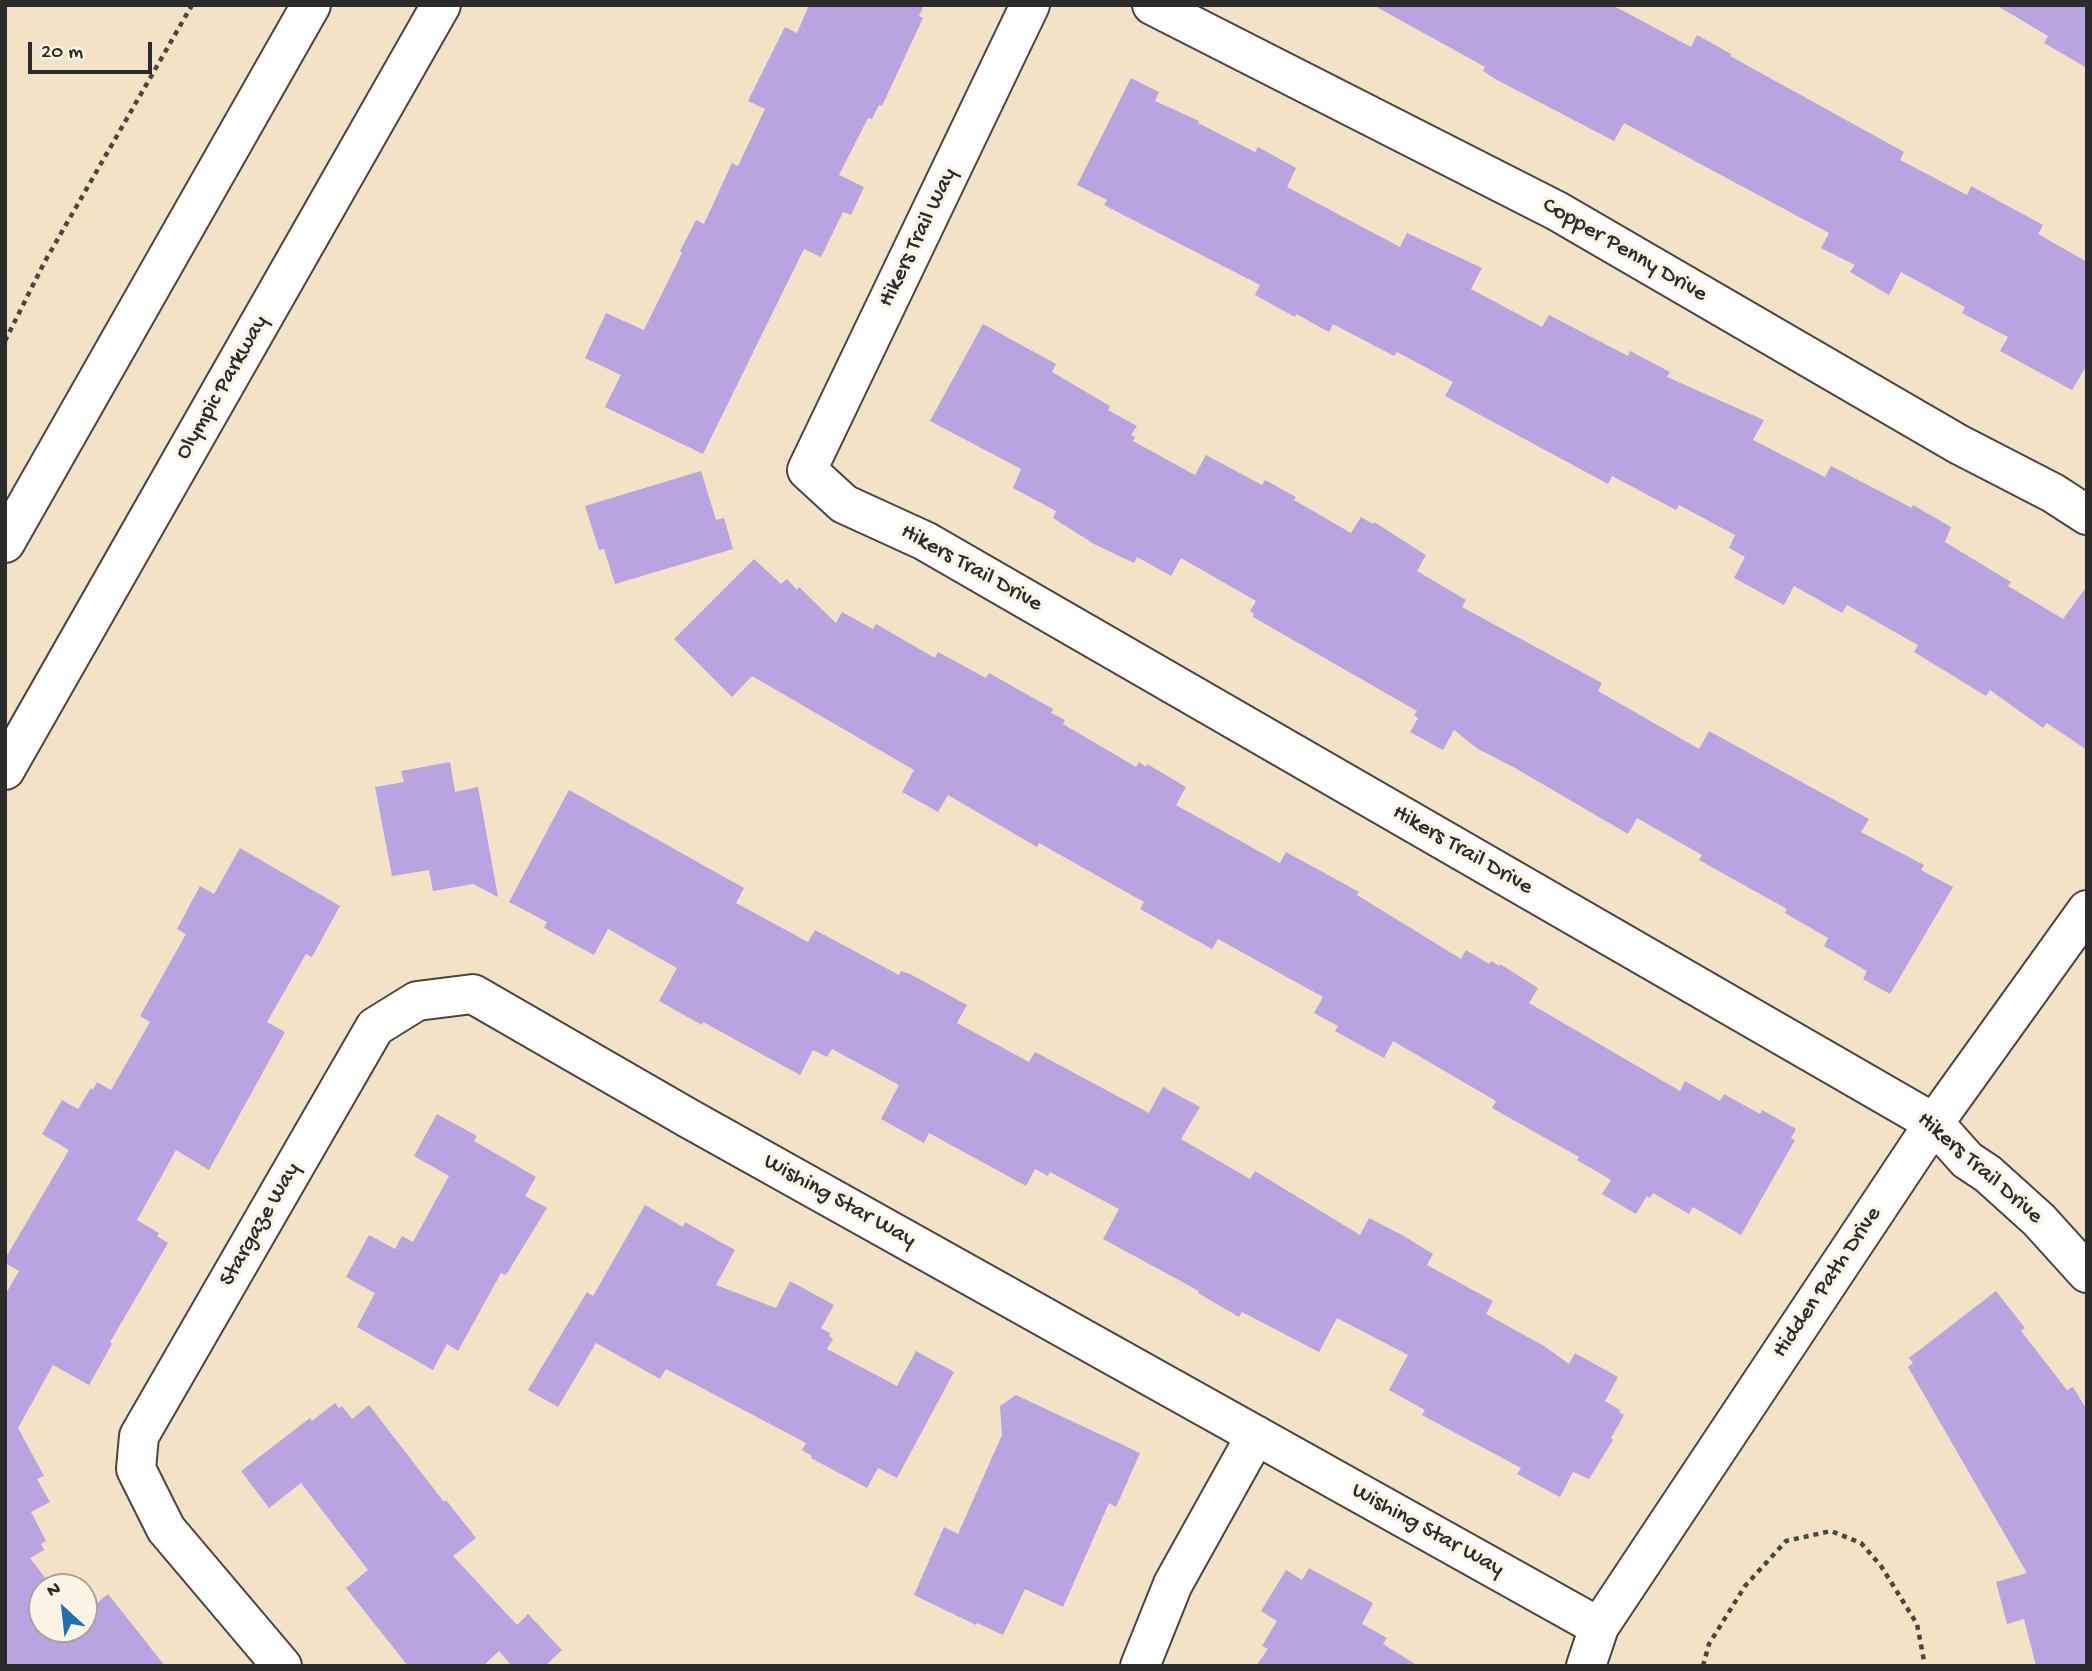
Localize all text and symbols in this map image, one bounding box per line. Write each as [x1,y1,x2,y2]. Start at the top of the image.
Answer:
scale bar [32,28,156,72]
text: 20 m [41,41,83,66]
street label: Hikers Trail Way [873,164,965,312]
street label: Copper Penny Drive [1537,193,1711,309]
street label: Olympic Parkway [171,311,275,465]
street label: Hikers Trail Drive [895,519,1047,619]
street label: Hikers Trail Drive [1387,800,1537,902]
street label: Hikers Trail Drive [1910,1107,2048,1231]
street label: Wishing Star Way [758,1149,920,1255]
street label: Stargaze Way [215,1158,307,1292]
street label: Hidden Path Drive [1767,1202,1889,1364]
street label: Wishing Star Way [1346,1478,1508,1584]
north arrow [28,1573,98,1643]
text: N [43,1578,65,1604]

